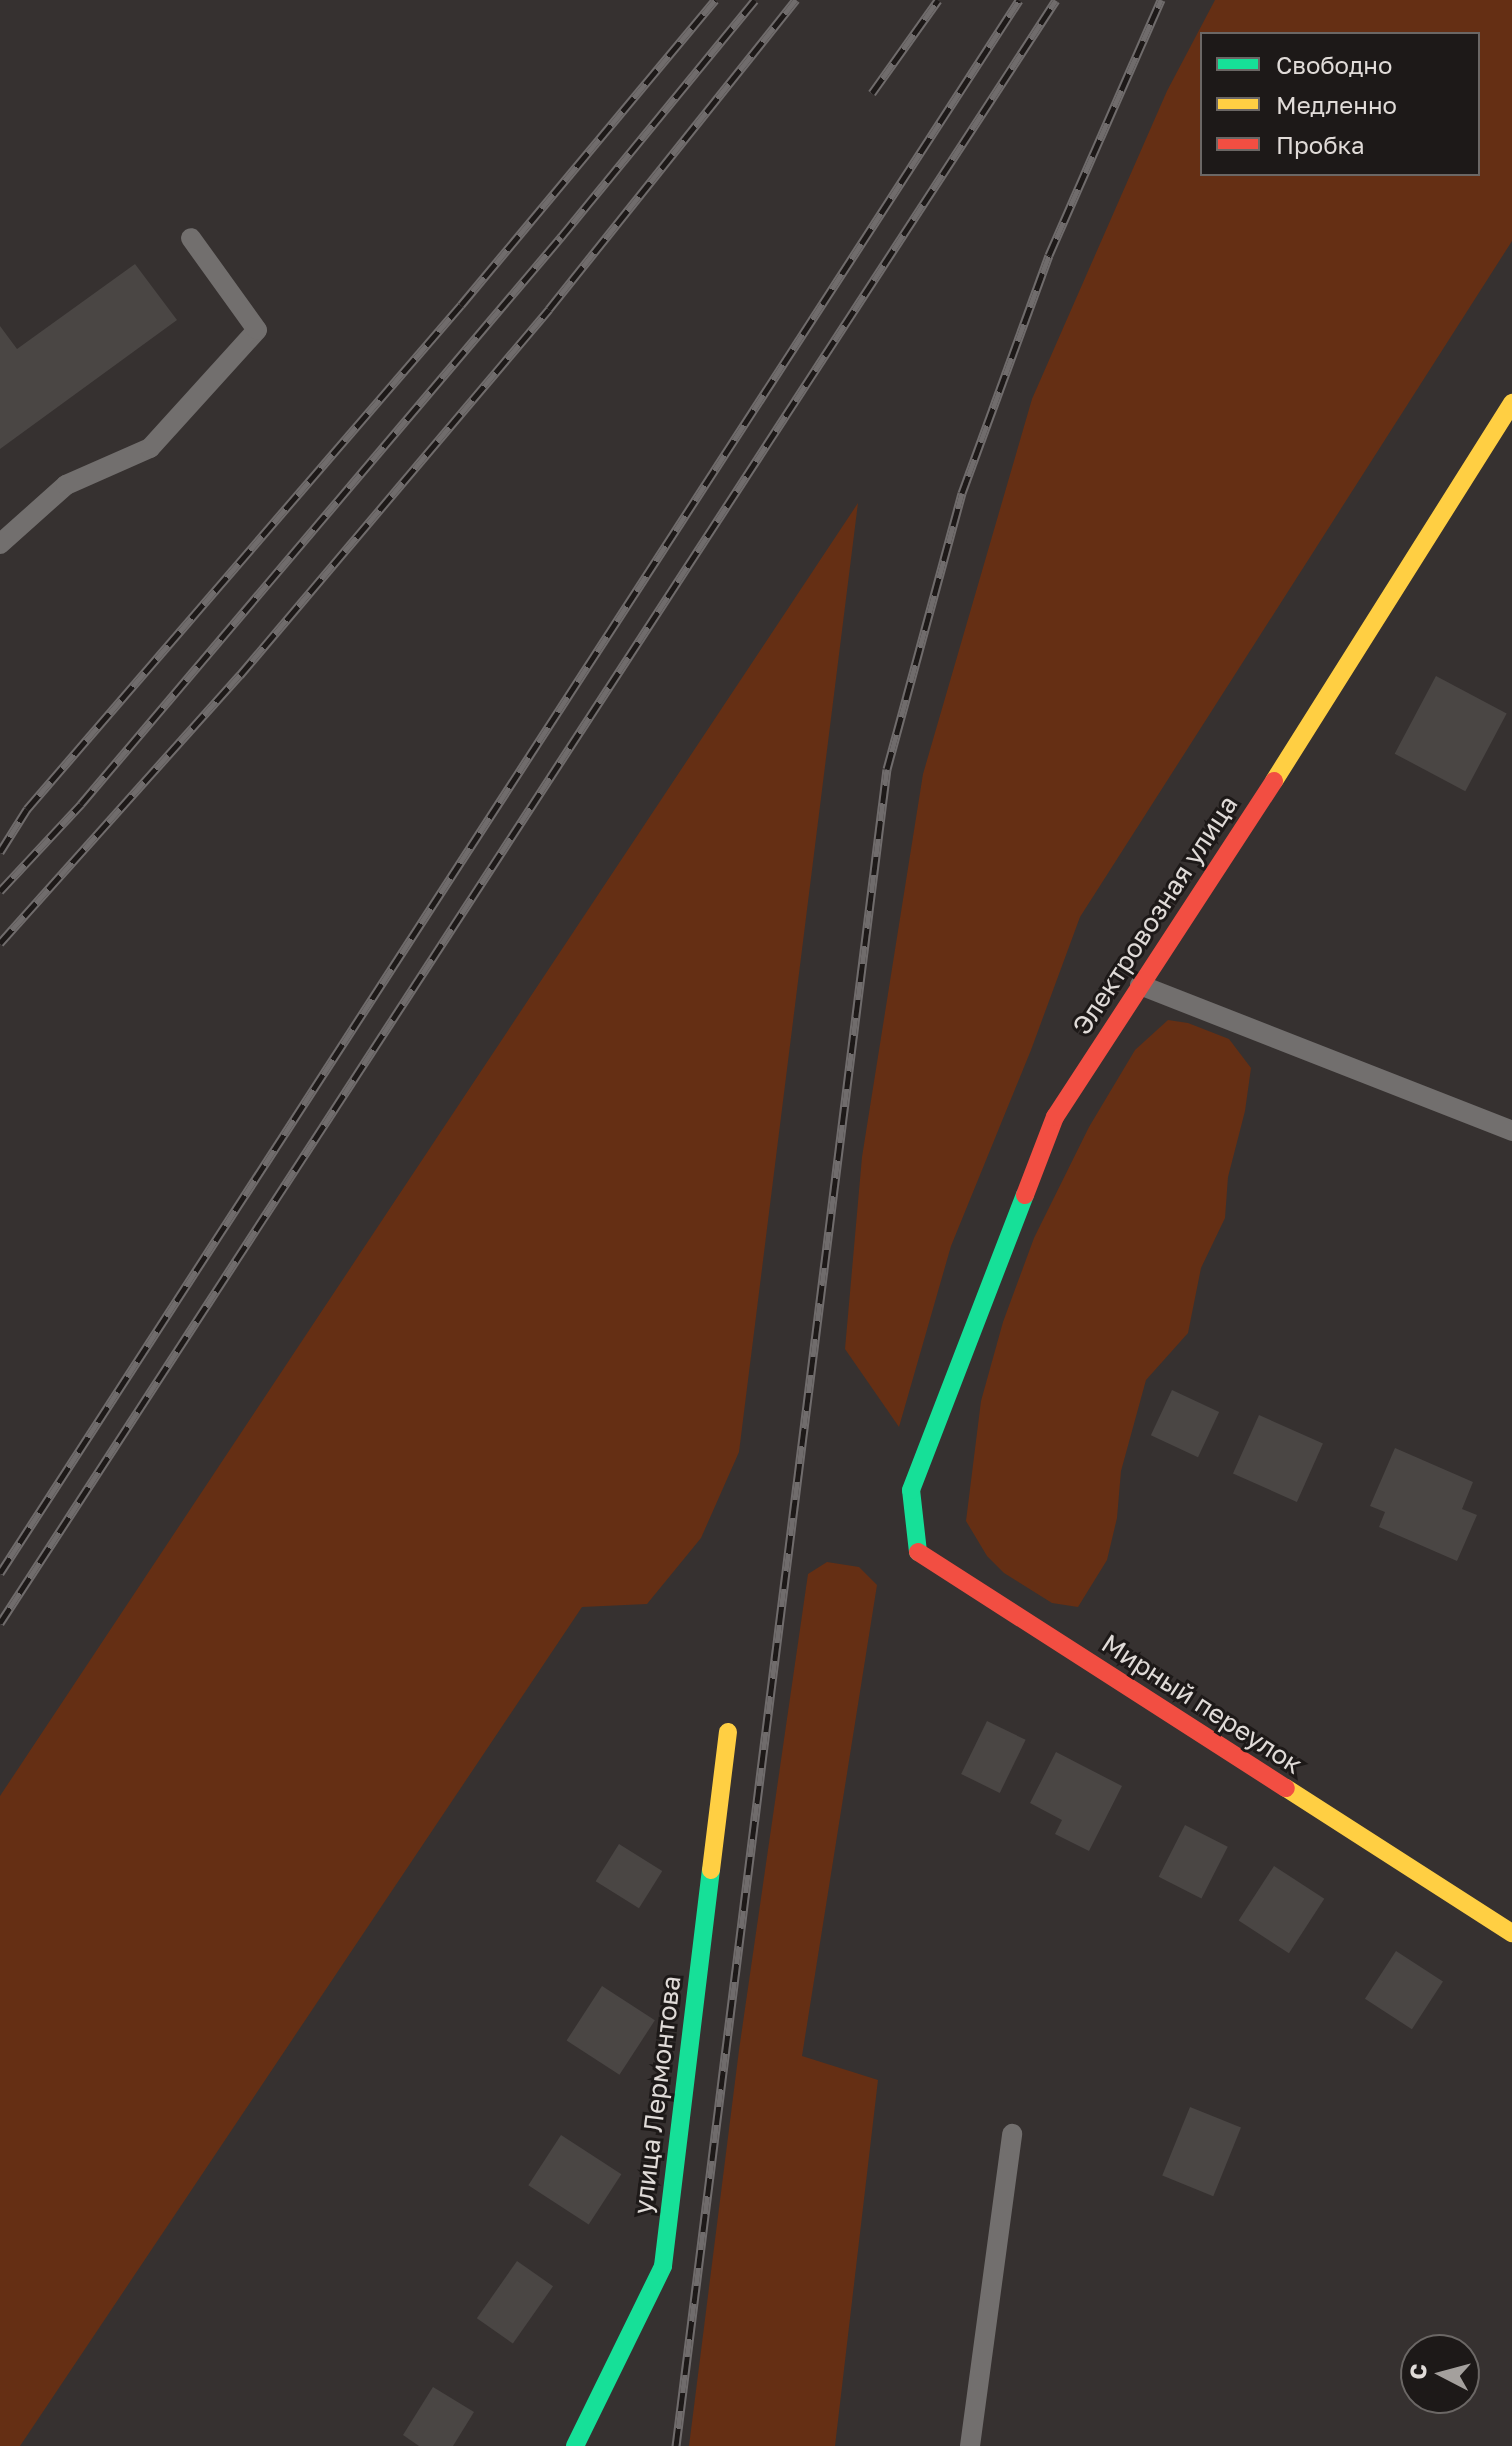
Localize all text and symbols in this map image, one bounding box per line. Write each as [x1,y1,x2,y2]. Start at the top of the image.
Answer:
legend [1200,32,1480,176]
text: Свободно [1276,50,1392,79]
text: Медленно [1276,90,1397,119]
text: Пробка [1276,130,1365,159]
street label: Электровозная улица [1066,790,1244,1040]
street label: Мирный переулок [1096,1628,1308,1780]
street label: улица Лермонтова [627,1974,687,2216]
north arrow [1400,2334,1480,2414]
text: С [1403,2362,1432,2381]

